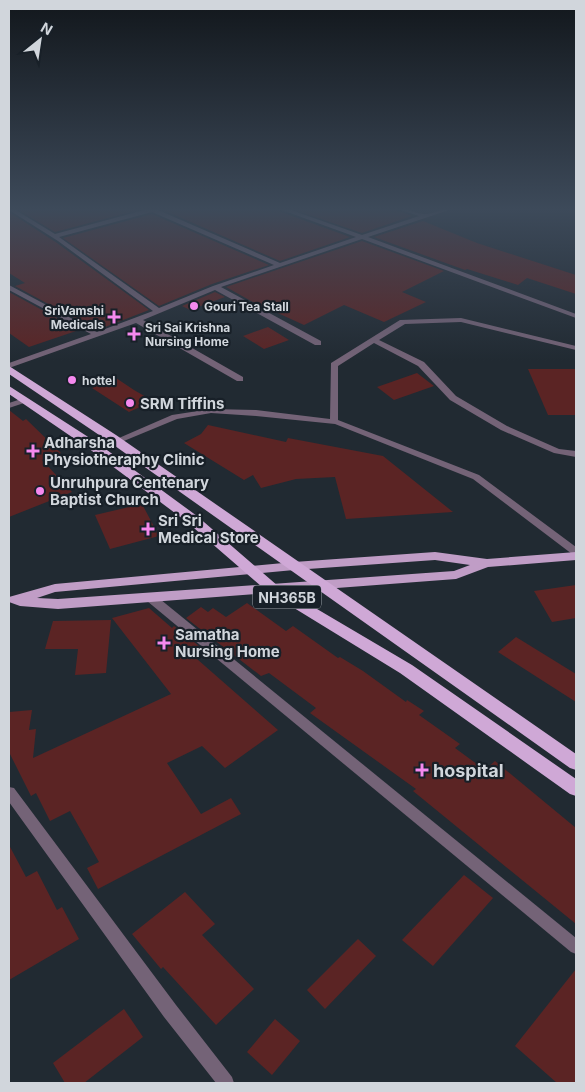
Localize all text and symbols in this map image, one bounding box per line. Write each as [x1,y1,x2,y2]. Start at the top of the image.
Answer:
north arrow [15,15,65,65]
text: N [38,18,56,38]
place label: Gouri Tea Stall [204,299,289,314]
marker: Gouri Tea Stall [188,300,200,312]
place label: SriVamshi Medicals [44,303,104,332]
marker: SriVamshi Medicals [108,311,120,323]
place label: Sri Sai Krishna Nursing Home [145,320,230,349]
marker: Sri Sai Krishna Nursing Home [127,327,141,341]
place label: hottel [82,373,115,388]
marker: hottel [66,374,78,386]
place label: SRM Tiffins [140,394,225,413]
marker: SRM Tiffins [124,397,136,409]
place label: Adharsha Physiotheraphy Clinic [44,433,205,469]
marker: Adharsha Physiotheraphy Clinic [26,444,40,458]
place label: Unruhpura Centenary Baptist Church [50,473,209,509]
marker: Unruhpura Centenary Baptist Church [34,485,46,497]
place label: Sri Sri Medical Store [158,511,259,547]
marker: Sri Sri Medical Store [142,523,154,535]
road number: NH365B [253,586,321,608]
place label: Samatha Nursing Home [175,625,280,661]
marker: Samatha Nursing Home [157,636,171,650]
place label: hospital [433,760,504,781]
marker: hospital [415,763,429,777]

